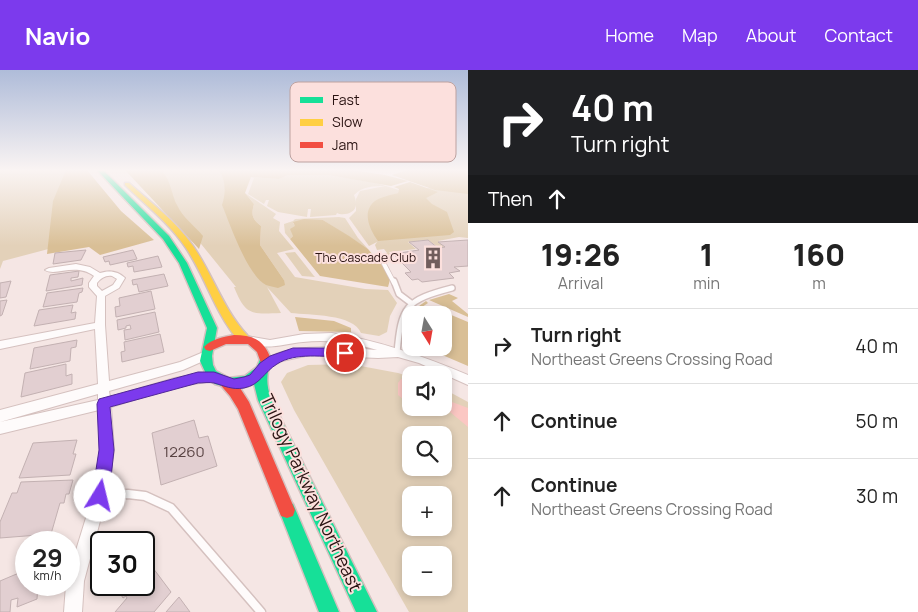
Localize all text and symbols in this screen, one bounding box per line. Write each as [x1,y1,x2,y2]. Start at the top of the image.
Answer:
text: Navio [25,19,90,52]
text: Home [605,23,654,47]
text: Map [682,23,718,47]
text: About [746,23,796,47]
text: Contact [824,23,893,47]
legend [290,82,456,162]
text: 40 m [571,84,654,132]
text: Fast [332,90,360,109]
icon: right [488,90,553,155]
text: Slow [332,112,363,131]
text: Turn right [571,129,669,159]
text: Jam [332,135,358,154]
icon: ahead [543,185,571,213]
text: Then [488,186,533,212]
text: 19:26 [541,234,621,275]
text: 1 [700,234,713,275]
text: 160 [793,234,845,275]
building icon: The Cascade Club [420,245,446,271]
place label: The Cascade Club [315,249,416,266]
text: Arrival [558,272,603,294]
text: min [693,272,720,294]
text: m [812,272,826,294]
north arrow [402,306,452,356]
map controls [402,306,452,596]
text: Turn right [531,322,621,348]
pin [324,332,366,374]
icon: right [488,332,516,360]
text: 40 m [855,333,898,359]
icon: arrive [331,339,359,367]
text: Northeast Greens Crossing Road [531,348,773,370]
button: sound [402,366,452,416]
street label: Trilogy Parkway Northeast [256,390,368,595]
icon: ahead [488,407,516,435]
text: Continue [531,408,617,434]
text: 50 m [856,408,898,434]
button: search [402,426,452,476]
house number: 12260 [163,441,205,462]
position arrow [73,469,125,521]
text: Continue [531,472,617,498]
icon: ahead [488,482,516,510]
text: 30 m [856,483,898,509]
button: + [402,486,452,536]
text: Northeast Greens Crossing Road [531,498,773,520]
speed limit sign: 30 [90,531,155,596]
text: 29 [32,540,63,575]
button: − [402,546,452,596]
text: km/h [34,567,61,584]

